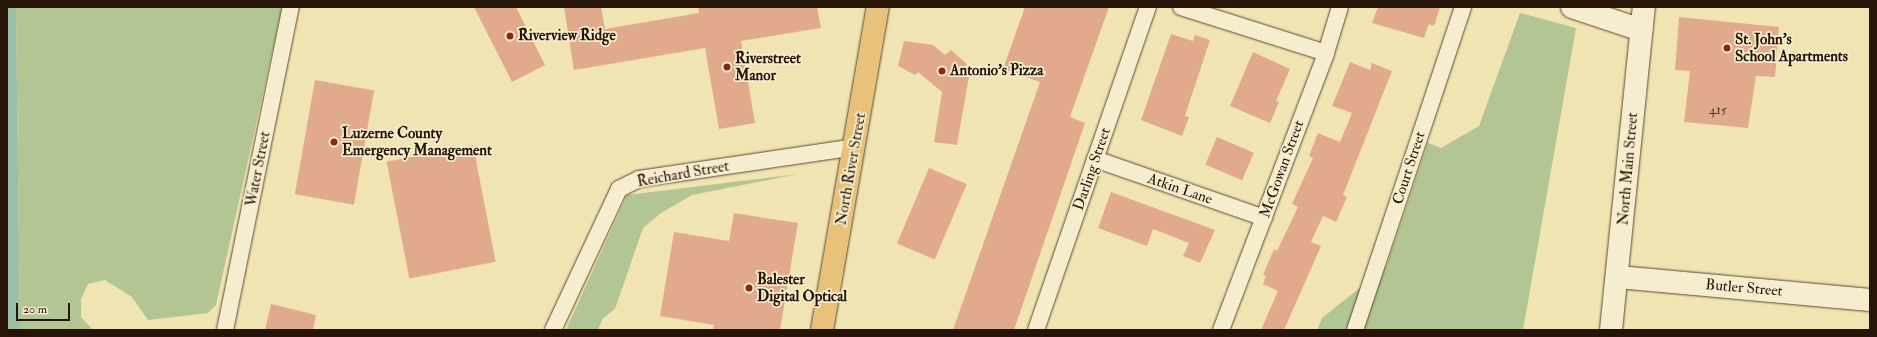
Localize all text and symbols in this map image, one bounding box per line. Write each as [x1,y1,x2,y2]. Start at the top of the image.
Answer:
place label: Riverview Ridge [518,27,616,45]
place label: St. John's School Apartments [1735,30,1848,65]
marker: Riverview Ridge [505,31,515,41]
marker: St. John's School Apartments [1722,43,1732,53]
place label: Riverstreet Manor [735,49,801,84]
marker: Riverstreet Manor [722,62,732,72]
place label: Antonio's Pizza [950,62,1043,80]
marker: Antonio's Pizza [937,66,947,76]
house number: 415 [1709,102,1727,118]
street label: North River Street [832,111,870,227]
street label: North Main Street [1614,112,1642,226]
street label: McGowan Street [1256,118,1308,220]
place label: Luzerne County Emergency Management [342,124,492,159]
street label: Darling Street [1069,125,1115,213]
street label: Court Street [1389,129,1429,207]
street label: Water Street [242,130,274,208]
marker: Luzerne County Emergency Management [329,137,339,147]
street label: Reichard Street [636,157,730,191]
street label: Atkin Lane [1145,170,1215,208]
place label: Balester Digital Optical [757,270,847,305]
street label: Butler Street [1705,276,1783,300]
marker: Balester Digital Optical [744,283,754,293]
scale bar [18,295,72,321]
text: 20 m [23,302,47,317]

